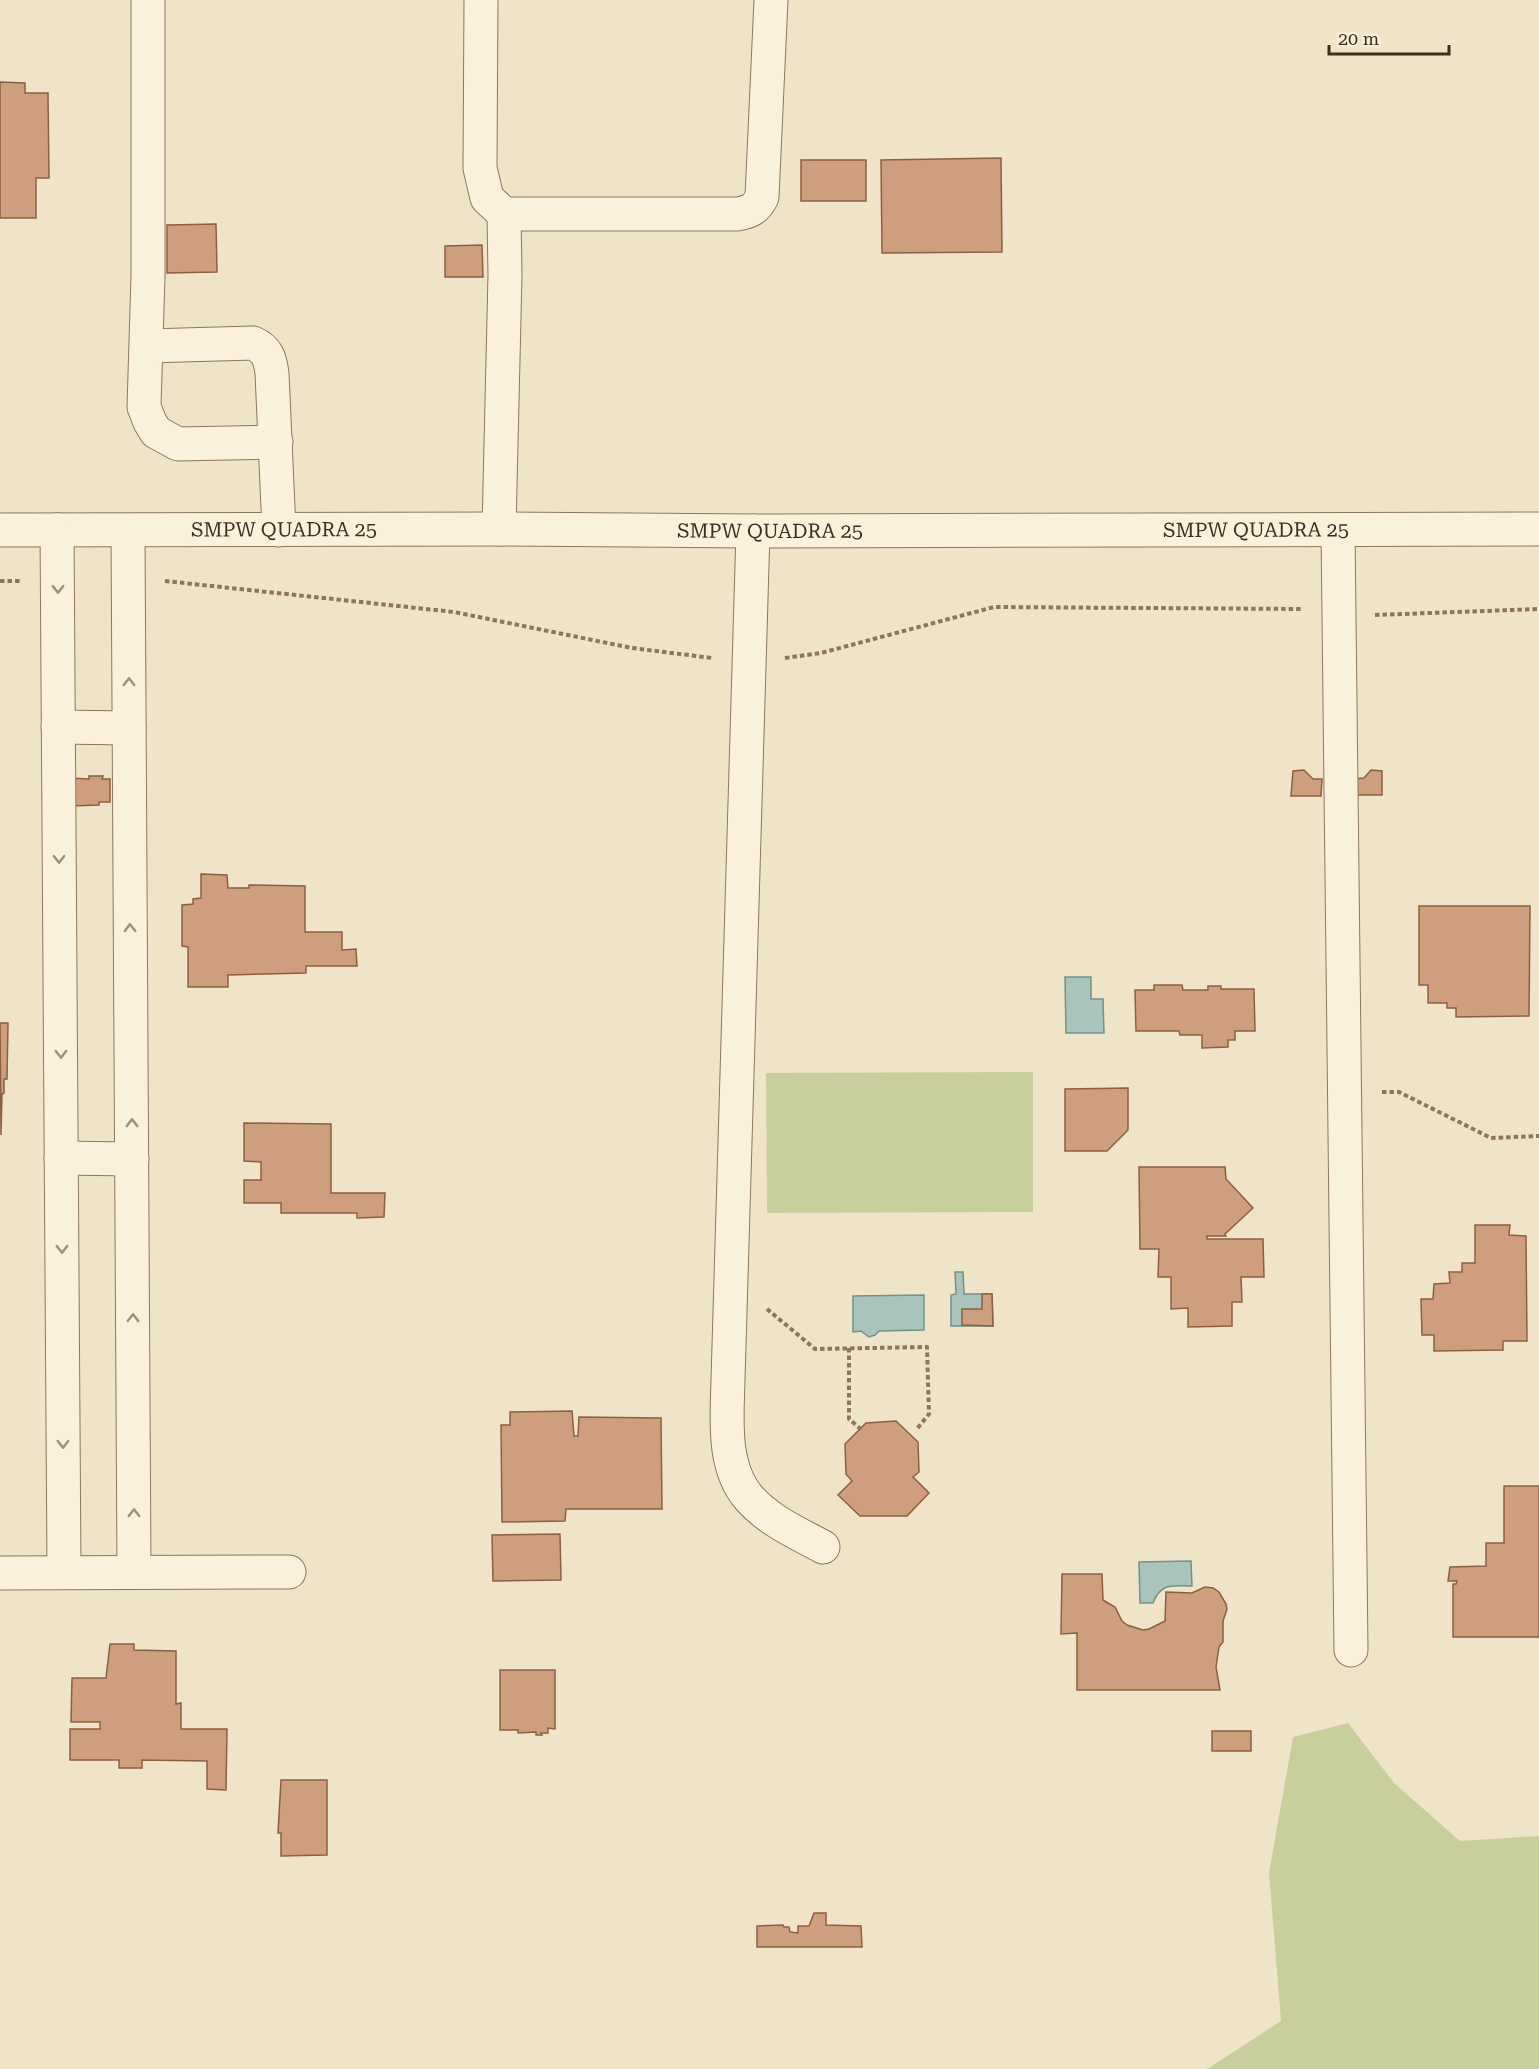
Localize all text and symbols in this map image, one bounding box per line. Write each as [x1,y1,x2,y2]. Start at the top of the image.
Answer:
scale bar [1329,18,1449,56]
text: 20 m [1338,28,1379,49]
street label: SMPW QUADRA 25 [191,517,377,542]
street label: SMPW QUADRA 25 [1163,517,1349,542]
street label: SMPW QUADRA 25 [677,518,863,543]
one-way arrow [52,584,64,593]
one-way arrow [123,677,135,686]
one-way arrow [53,854,65,863]
one-way arrow [123,924,136,933]
one-way arrow [54,1049,67,1058]
one-way arrow [126,1119,138,1128]
one-way arrow [56,1244,68,1253]
one-way arrow [127,1314,139,1323]
one-way arrow [57,1439,69,1448]
one-way arrow [128,1509,140,1518]

